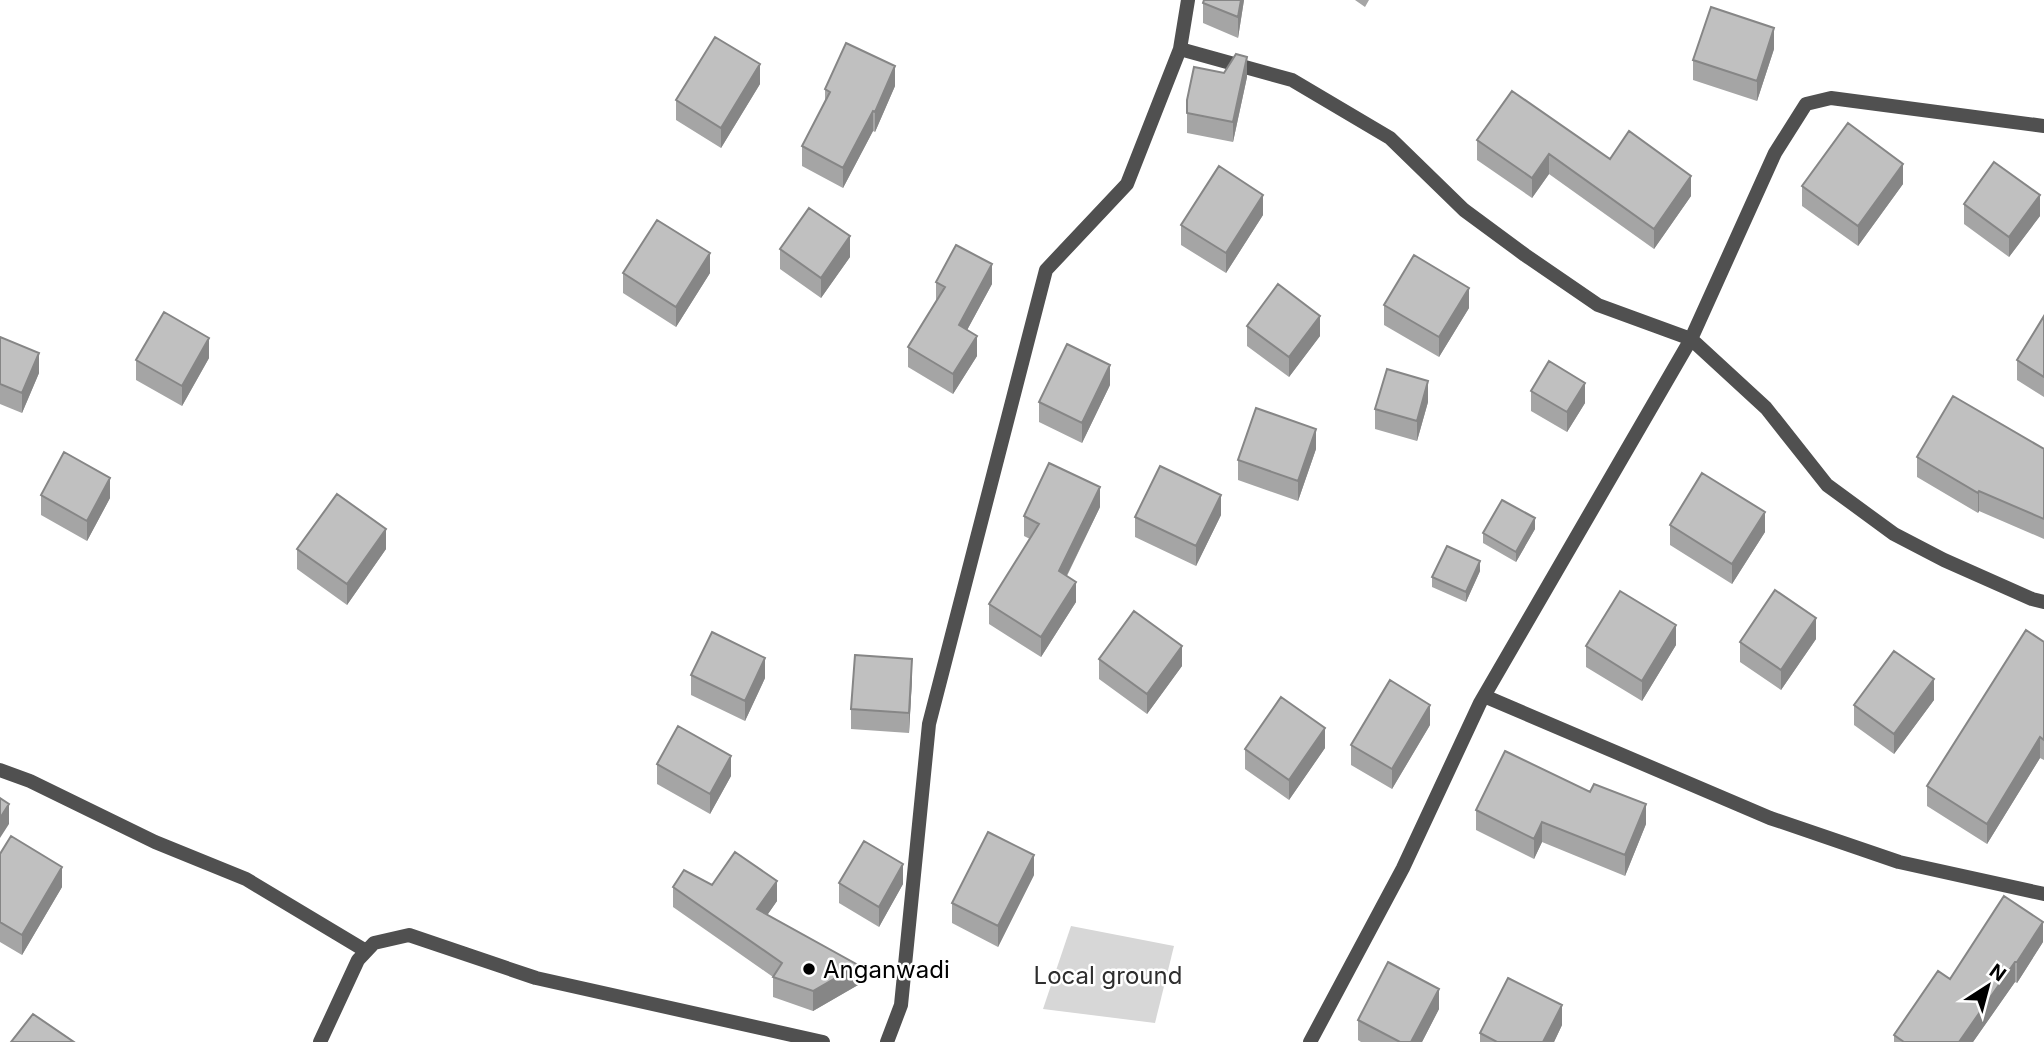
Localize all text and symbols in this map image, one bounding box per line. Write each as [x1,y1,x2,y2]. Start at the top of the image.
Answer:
north arrow [1953,951,2023,1021]
place label: Anganwadi [823,955,950,984]
text: N [1985,959,2010,986]
marker: Anganwadi [801,961,817,977]
park label: Local ground [1034,961,1182,990]

